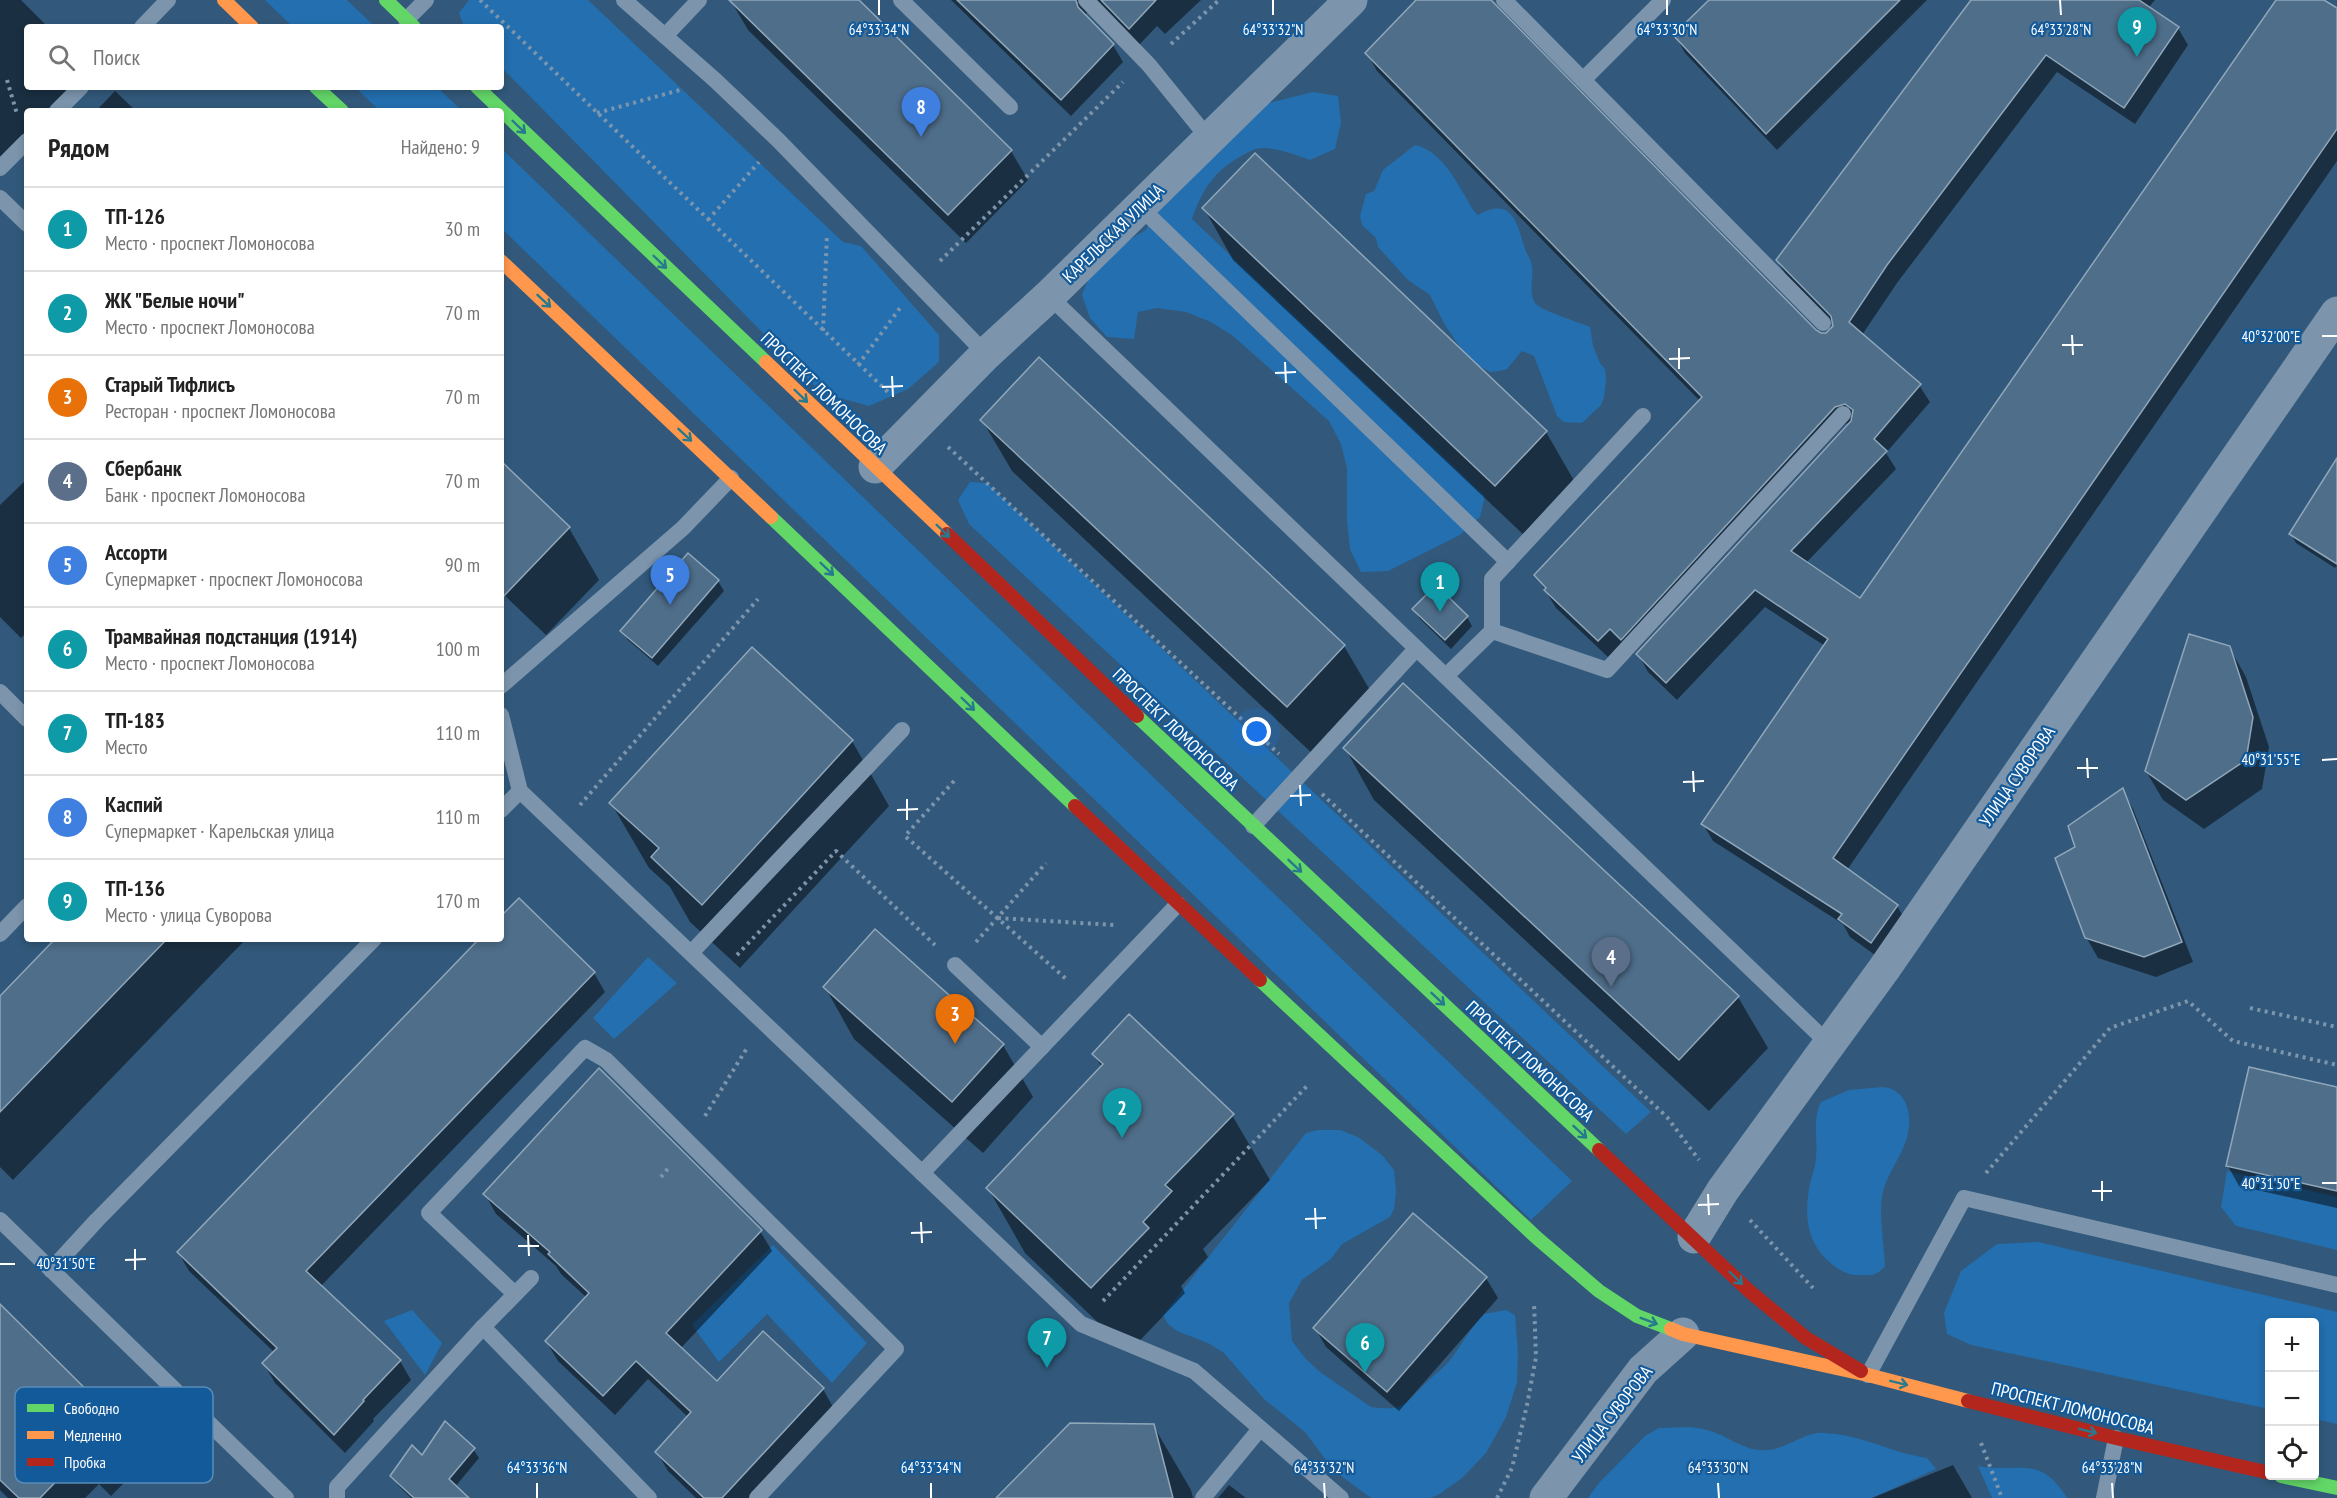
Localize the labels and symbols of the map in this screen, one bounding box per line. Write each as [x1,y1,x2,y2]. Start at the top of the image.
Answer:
pin: 9 [2118,8,2156,57]
text: 64°33'34"N [849,20,909,39]
text: 64°33'32"N [1243,20,1303,39]
text: 64°33'30"N [1637,20,1697,39]
text: 64°33'28"N [2031,20,2091,39]
pin: 8 [902,88,940,137]
one-way arrow [512,120,527,135]
street label: КАРЕЛЬСКАЯ УЛИЦА [1057,178,1169,287]
one-way arrow [653,255,668,269]
one-way arrow [536,294,551,309]
street label: ПРОСПЕКТ ЛОМОНОСОВА [756,327,892,460]
text: 40°32'00"E [2241,327,2301,346]
one-way arrow [794,389,809,404]
one-way arrow [678,428,693,442]
one-way arrow [935,524,950,538]
pin: 5 [650,556,690,605]
one-way arrow [819,562,834,577]
pin: 1 [1420,562,1460,612]
street label: ПРОСПЕКТ ЛОМОНОСОВА [1108,663,1244,796]
one-way arrow [960,697,975,711]
your location [1242,717,1271,746]
street label: УЛИЦА СУВОРОВА [1974,721,2060,831]
text: 40°31'55"E [2241,750,2301,769]
one-way arrow [1288,859,1303,873]
pin: 4 [1592,938,1630,987]
one-way arrow [1430,992,1445,1006]
pin: 3 [936,994,974,1044]
street label: ПРОСПЕКТ ЛОМОНОСОВА [1461,996,1599,1127]
pin: 2 [1102,1088,1142,1138]
one-way arrow [1573,1125,1588,1139]
text: 40°31'50"E [2241,1174,2301,1193]
text: 40°31'50"E [36,1254,96,1273]
one-way arrow [1728,1270,1743,1285]
one-way arrow [1639,1316,1658,1327]
pin: 7 [1028,1318,1066,1368]
pin: 6 [1346,1324,1384,1373]
street label: УЛИЦА СУВОРОВА [1567,1360,1657,1467]
one-way arrow [1890,1377,1909,1389]
street label: ПРОСПЕКТ ЛОМОНОСОВА [1989,1377,2157,1439]
legend [15,1387,213,1483]
text: Свободно [64,1398,119,1418]
text: Медленно [64,1425,122,1445]
one-way arrow [2079,1425,2098,1437]
text: Пробка [64,1452,106,1472]
text: 64°33'36"N [507,1458,567,1477]
text: 64°33'34"N [901,1458,961,1477]
text: 64°33'32"N [1294,1458,1354,1477]
text: 64°33'30"N [1688,1458,1748,1477]
text: 64°33'28"N [2082,1458,2142,1477]

